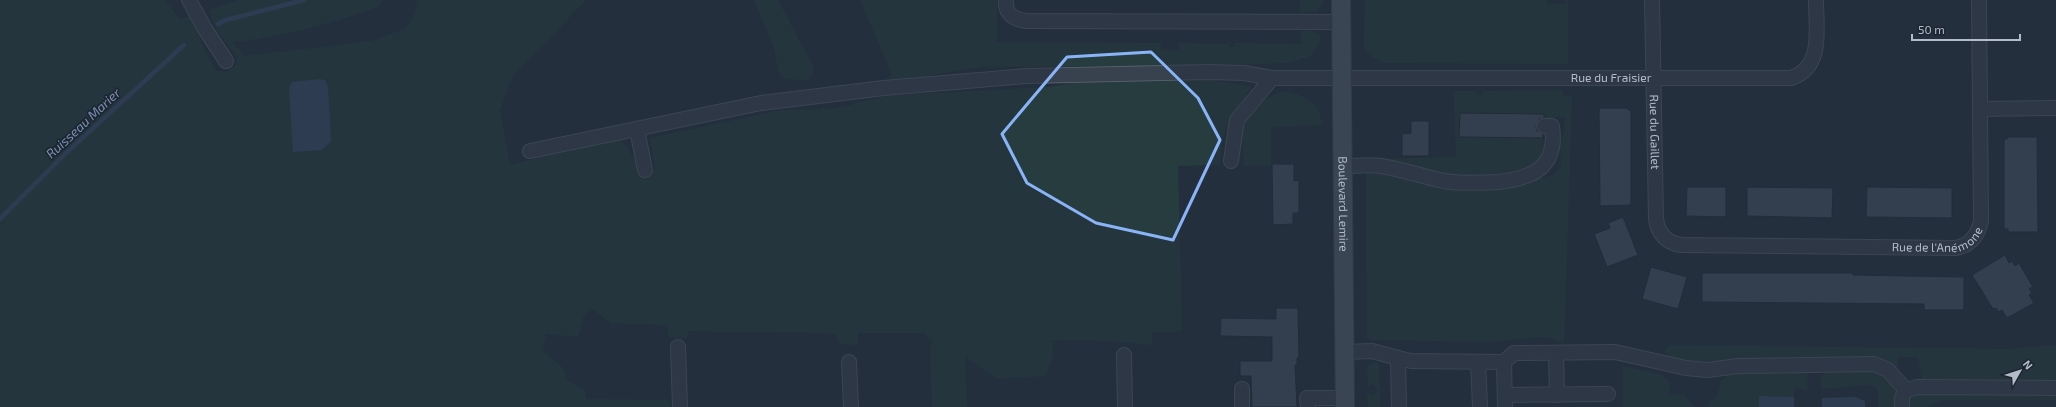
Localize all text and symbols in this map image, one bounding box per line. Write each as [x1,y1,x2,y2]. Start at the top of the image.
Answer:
scale bar [1912,16,2020,42]
text: 50 m [1918,22,1945,36]
street label: Rue du Fraisier [1571,70,1652,84]
water label: Ruisseau Marier [43,84,124,162]
street label: Rue du Gaillet [1648,94,1663,170]
street label: Boulevard Lemire [1337,156,1351,252]
street label: Rue de l'Anémone [1892,225,1985,254]
north arrow [2000,351,2040,391]
text: N [2021,357,2036,372]

